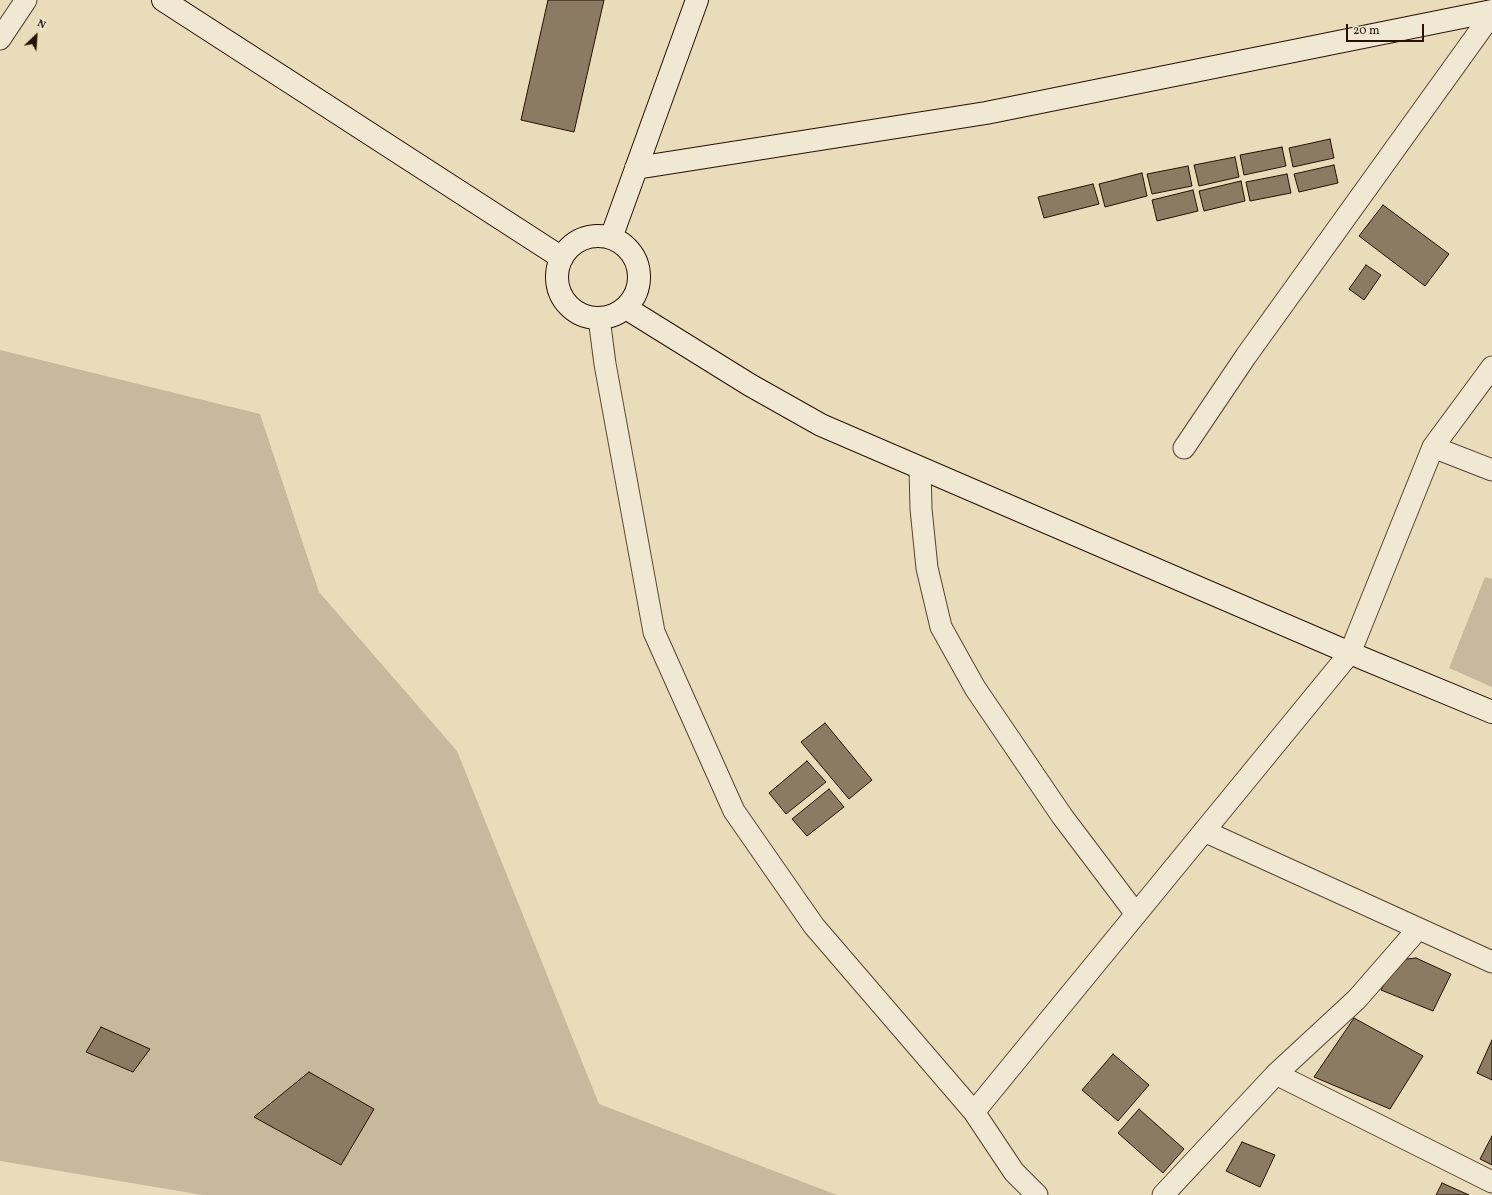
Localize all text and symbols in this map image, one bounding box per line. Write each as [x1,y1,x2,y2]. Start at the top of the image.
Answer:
north arrow [16,16,56,56]
text: N [34,16,48,33]
scale bar [1348,16,1426,42]
text: 20 m [1353,23,1380,39]

